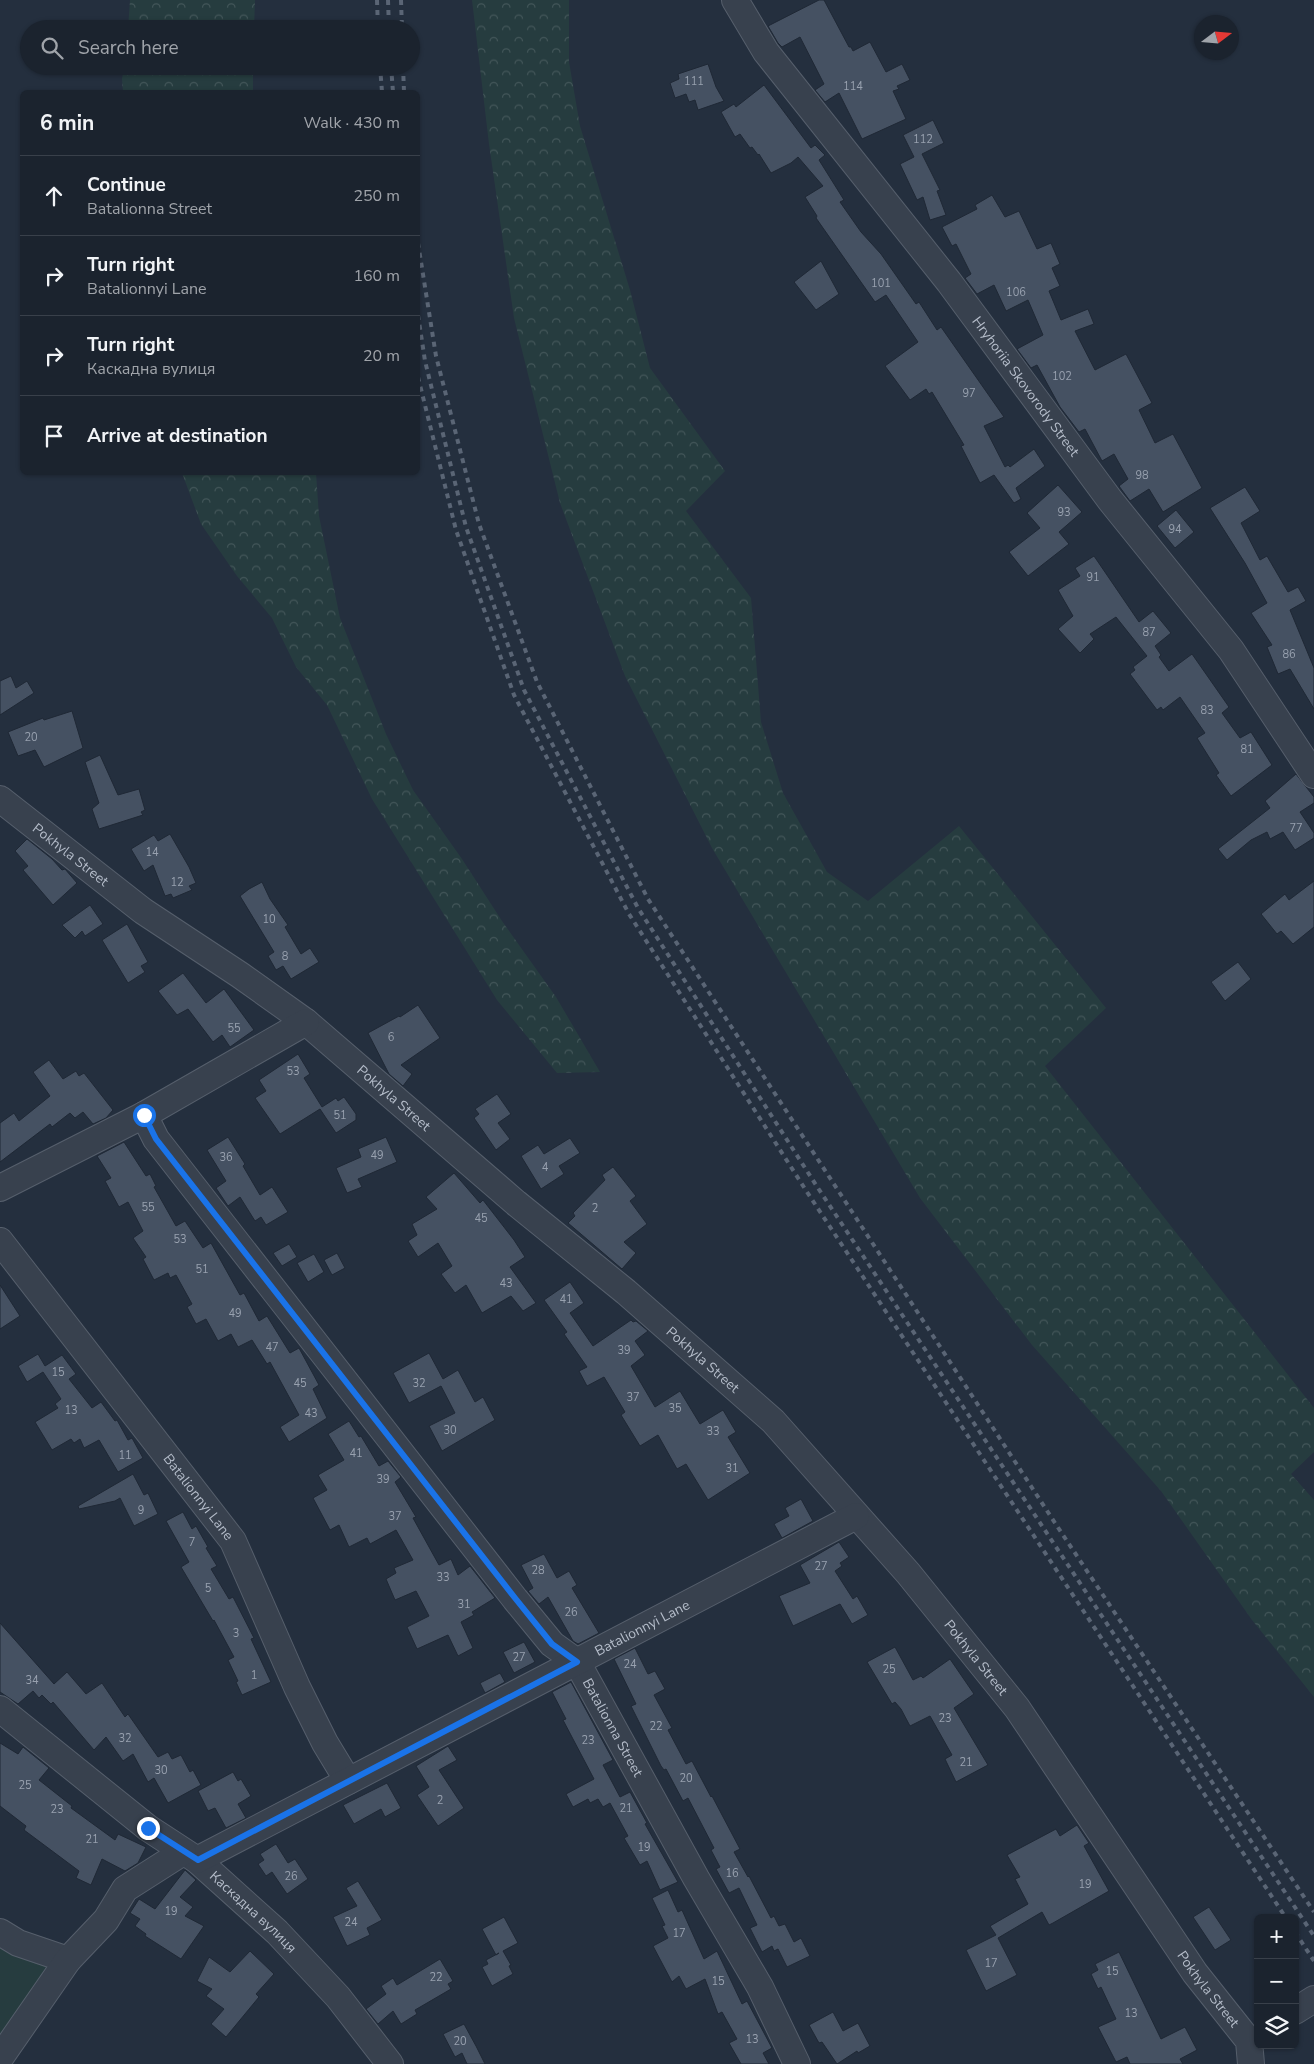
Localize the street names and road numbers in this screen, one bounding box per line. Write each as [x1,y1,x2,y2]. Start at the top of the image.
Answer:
street label: Hryhoriia Skovorody Street [968,313,1084,460]
street label: Pokhyla Street [29,819,113,891]
street label: Pokhyla Street [353,1061,435,1135]
street label: Pokhyla Street [662,1322,743,1397]
street label: Batalionnyi Lane [159,1450,238,1544]
street label: Batalionnyi Lane [591,1595,693,1661]
street label: Pokhyla Street [940,1616,1012,1700]
street label: Batalionna Street [578,1675,647,1780]
street label: Каскадна вулиця [205,1867,301,1957]
street label: Pokhyla Street [1173,1947,1244,2032]

